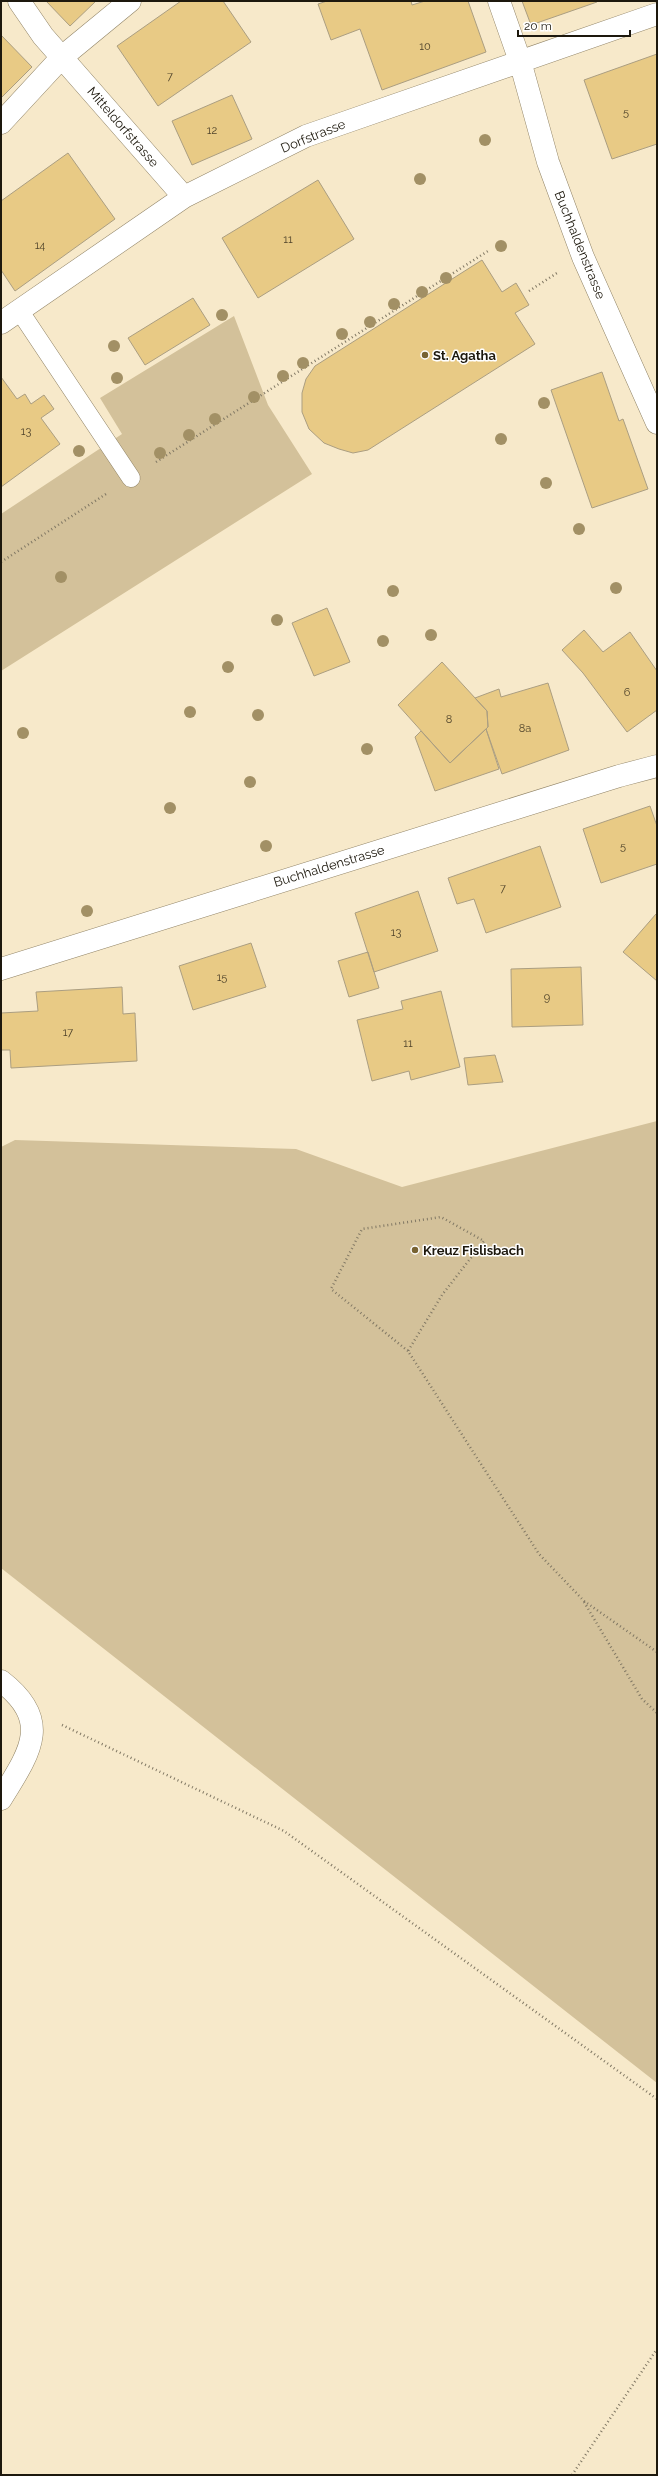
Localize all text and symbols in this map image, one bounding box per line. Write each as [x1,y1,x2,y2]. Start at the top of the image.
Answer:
scale bar [518,12,630,38]
text: 20 m [524,19,552,33]
house number: 10 [419,40,431,53]
house number: 7 [167,70,173,83]
street label: Mitteldorfstrasse [84,84,162,170]
house number: 5 [623,106,629,119]
street label: Dorfstrasse [279,116,348,156]
house number: 12 [207,124,217,137]
street label: Buchhaldenstrasse [551,189,609,301]
house number: 11 [283,233,293,246]
house number: 14 [35,239,45,252]
place label: St. Agatha [433,348,496,363]
marker: St. Agatha [420,350,430,360]
house number: 13 [21,425,31,438]
house number: 6 [624,686,631,699]
house number: 8 [446,713,452,726]
house number: 8a [519,722,531,735]
house number: 5 [620,840,626,853]
street label: Buchhaldenstrasse [272,842,387,890]
house number: 7 [500,882,506,895]
house number: 13 [391,926,401,939]
house number: 15 [217,971,227,984]
house number: 9 [544,991,550,1004]
house number: 17 [63,1026,73,1039]
house number: 11 [403,1037,413,1050]
place label: Kreuz Fislisbach [423,1243,524,1258]
marker: Kreuz Fislisbach [410,1245,420,1255]

